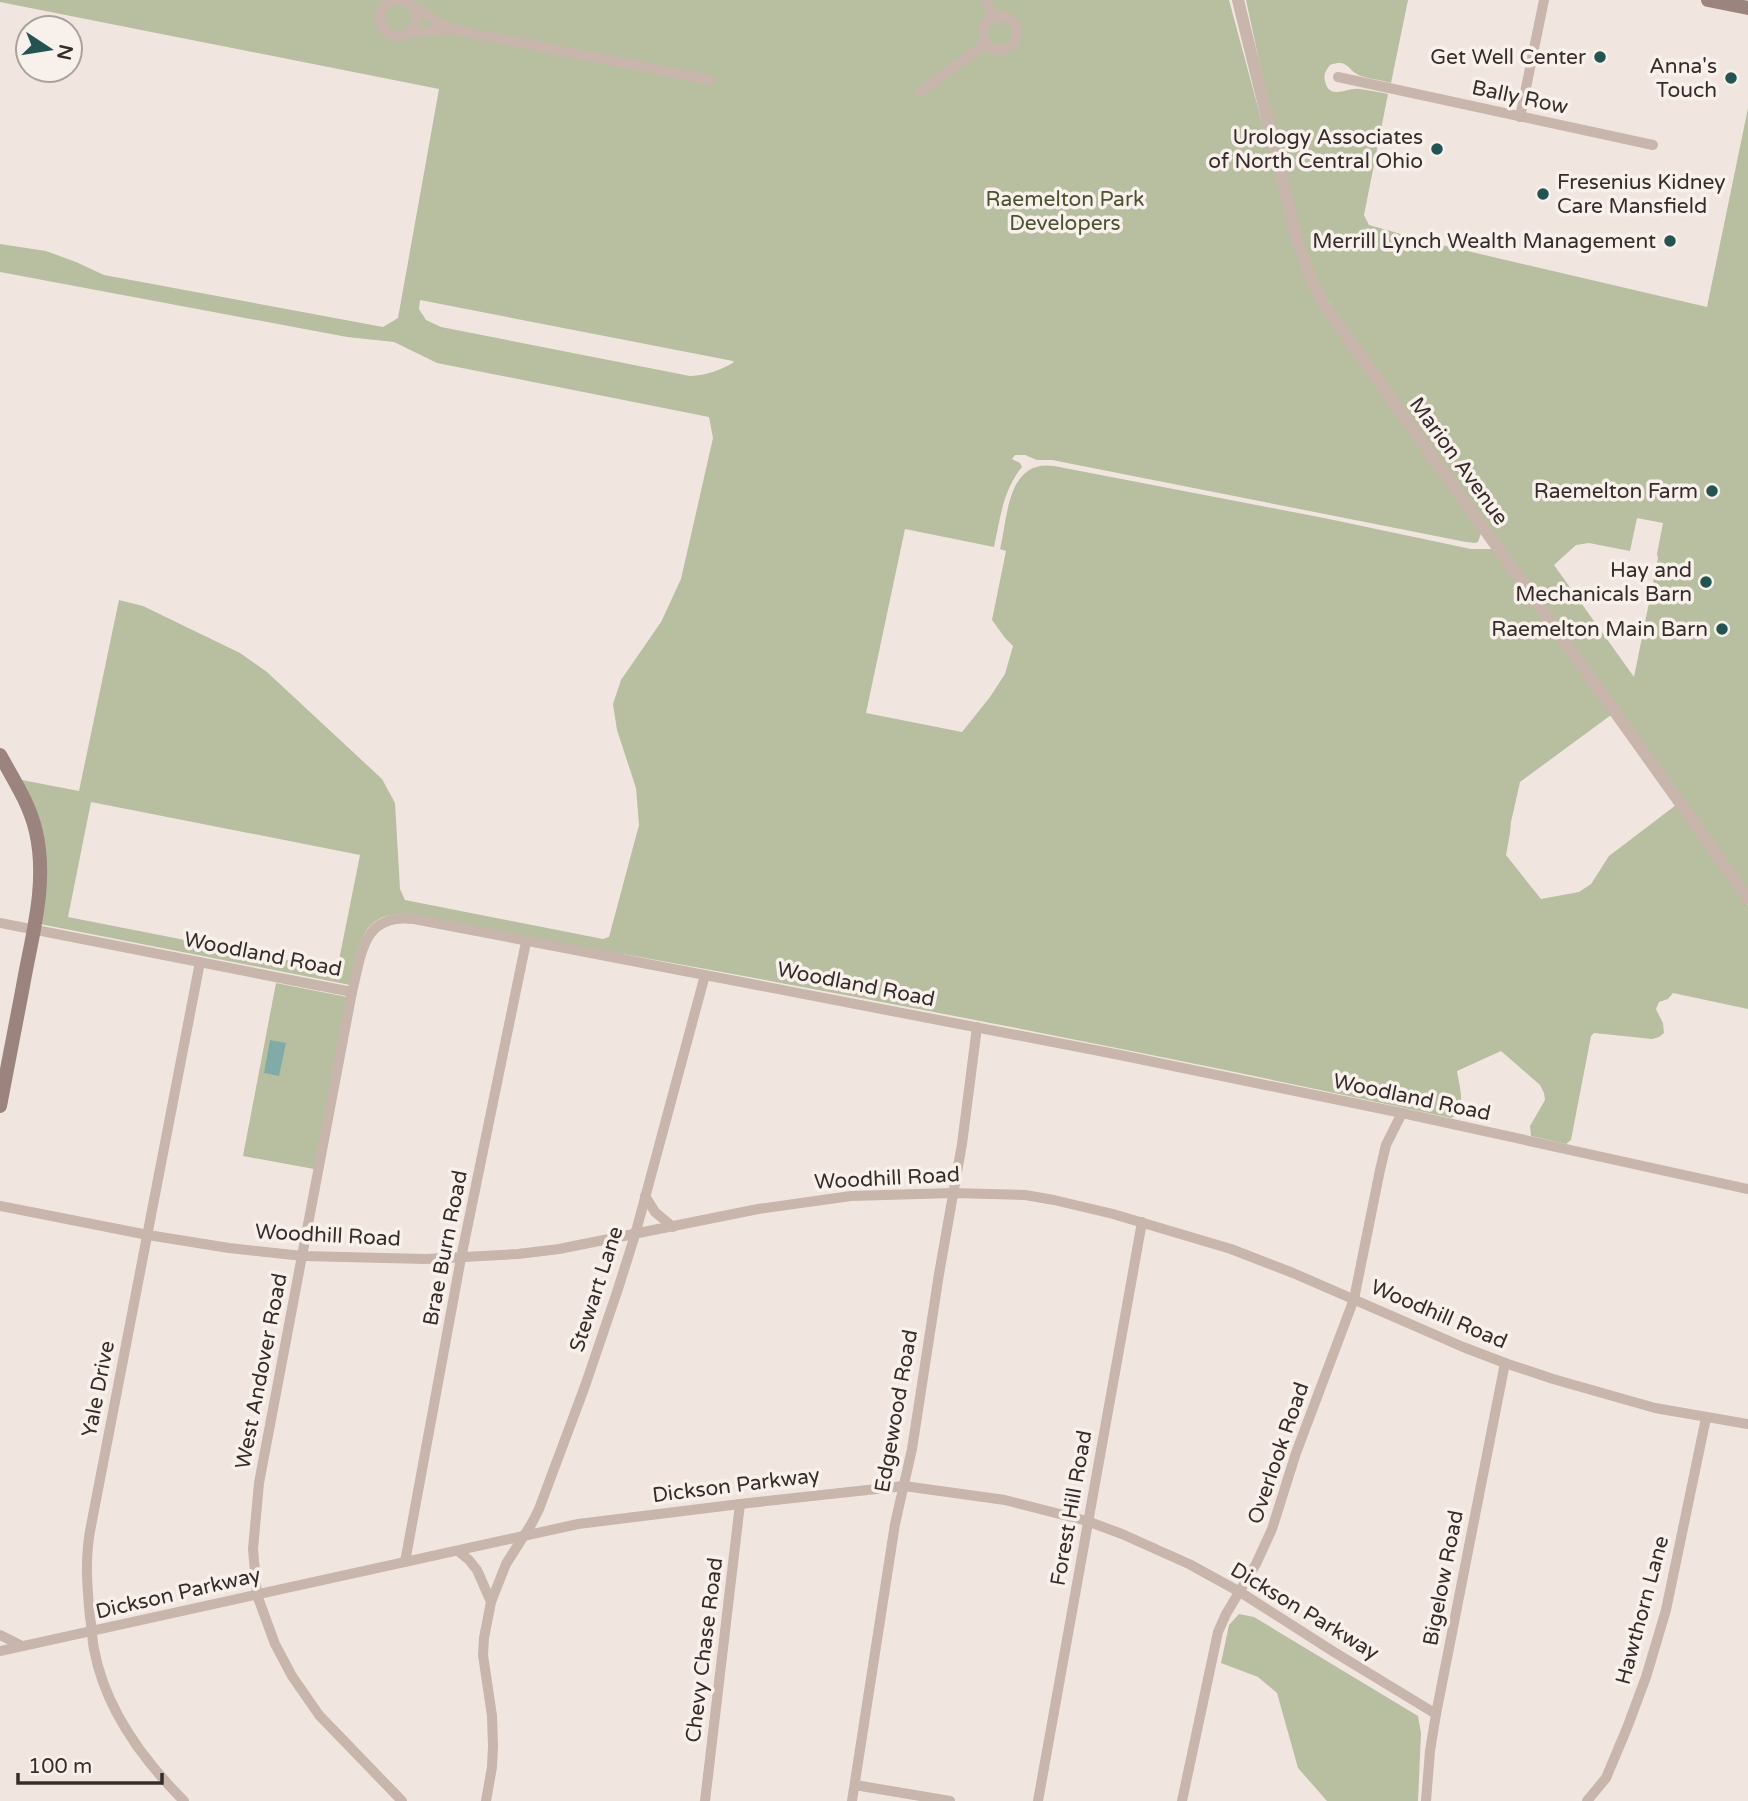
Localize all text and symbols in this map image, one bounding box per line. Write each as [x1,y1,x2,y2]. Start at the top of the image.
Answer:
north arrow [14,14,84,84]
text: N [52,43,77,62]
place label: Get Well Center [1430,45,1586,70]
marker: Get Well Center [1592,49,1608,65]
place label: Anna's Touch [1649,54,1717,103]
marker: Anna's Touch [1723,70,1739,86]
street label: Bally Row [1469,75,1571,120]
place label: Urology Associates of North Central Ohio [1208,125,1423,174]
marker: Urology Associates of North Central Ohio [1429,141,1445,157]
place label: Fresenius Kidney Care Mansfield [1557,170,1726,219]
marker: Fresenius Kidney Care Mansfield [1535,186,1551,202]
park label: Raemelton Park Developers [986,187,1144,236]
place label: Merrill Lynch Wealth Management [1312,229,1656,254]
marker: Merrill Lynch Wealth Management [1662,233,1678,249]
street label: Marion Avenue [1404,393,1513,530]
place label: Raemelton Farm [1534,479,1698,504]
marker: Raemelton Farm [1704,483,1720,499]
place label: Hay and Mechanicals Barn [1515,558,1692,607]
marker: Hay and Mechanicals Barn [1698,574,1714,590]
place label: Raemelton Main Barn [1491,617,1708,642]
marker: Raemelton Main Barn [1714,621,1730,637]
street label: Woodland Road [182,927,344,982]
street label: Woodland Road [775,957,937,1012]
street label: Woodland Road [1331,1069,1493,1126]
street label: Woodhill Road [814,1162,960,1195]
street label: Brae Burn Road [418,1168,473,1328]
street label: Woodhill Road [255,1219,401,1252]
street label: Stewart Lane [564,1223,629,1355]
street label: West Andover Road [230,1271,293,1471]
street label: Woodhill Road [1367,1274,1511,1354]
street label: Edgewood Road [870,1328,923,1494]
street label: Yale Drive [77,1339,120,1439]
street label: Overlook Road [1242,1379,1314,1527]
street label: Forest Hill Road [1046,1428,1097,1588]
street label: Dickson Parkway [651,1463,821,1508]
street label: Bigelow Road [1418,1508,1469,1648]
street label: Hawthorn Lane [1611,1533,1674,1687]
street label: Chevy Chase Road [681,1556,728,1744]
street label: Dickson Parkway [1226,1557,1383,1666]
street label: Dickson Parkway [93,1562,263,1625]
scale bar [18,1742,161,1786]
text: 100 m [28,1754,92,1779]

